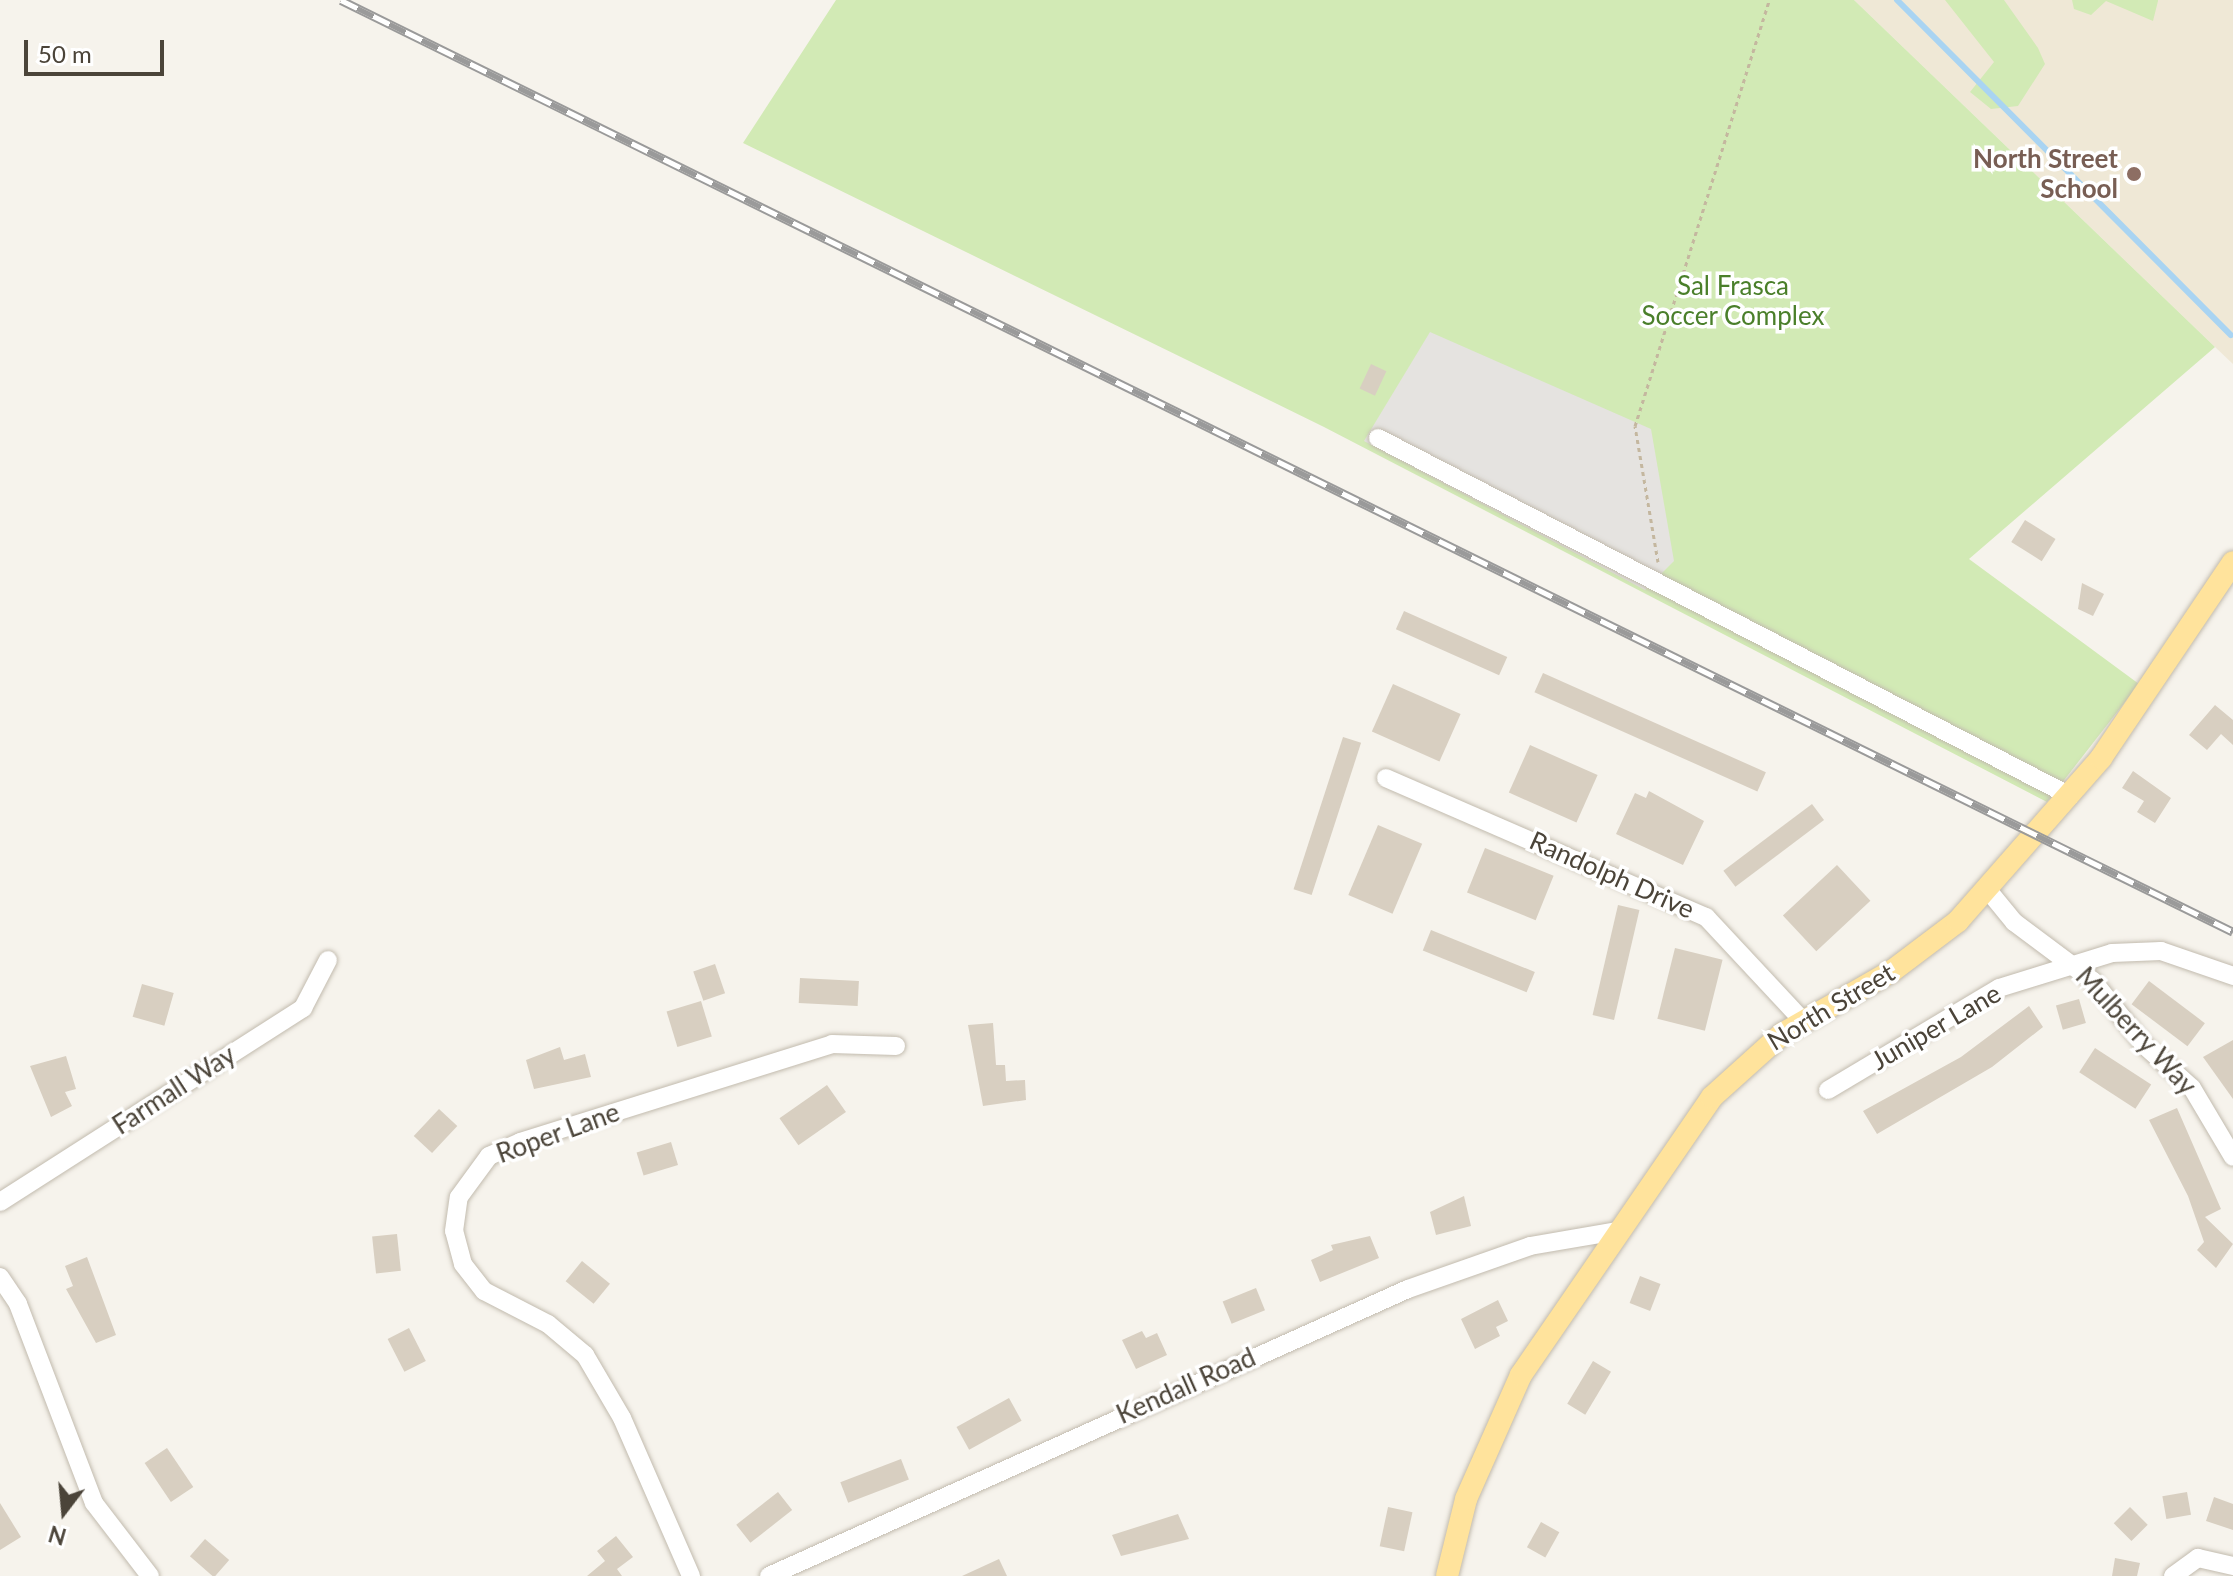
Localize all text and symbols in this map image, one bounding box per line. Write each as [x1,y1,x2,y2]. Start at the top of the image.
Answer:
scale bar [28,24,168,74]
text: 50 m [38,39,92,68]
place label: North Street School [1973,143,2118,204]
marker: North Street School [2125,165,2143,183]
park label: Sal Frasca Soccer Complex [1641,270,1825,332]
street label: Randolph Drive [1525,825,1699,925]
street label: North Street [1762,957,1900,1057]
street label: Mulberry Way [2069,961,2203,1101]
street label: Juniper Lane [1866,977,2006,1077]
street label: Farmall Way [107,1039,241,1141]
street label: Roper Lane [492,1096,624,1170]
street label: Kendall Road [1112,1342,1260,1430]
north arrow [24,1472,104,1552]
text: N [45,1520,69,1551]

